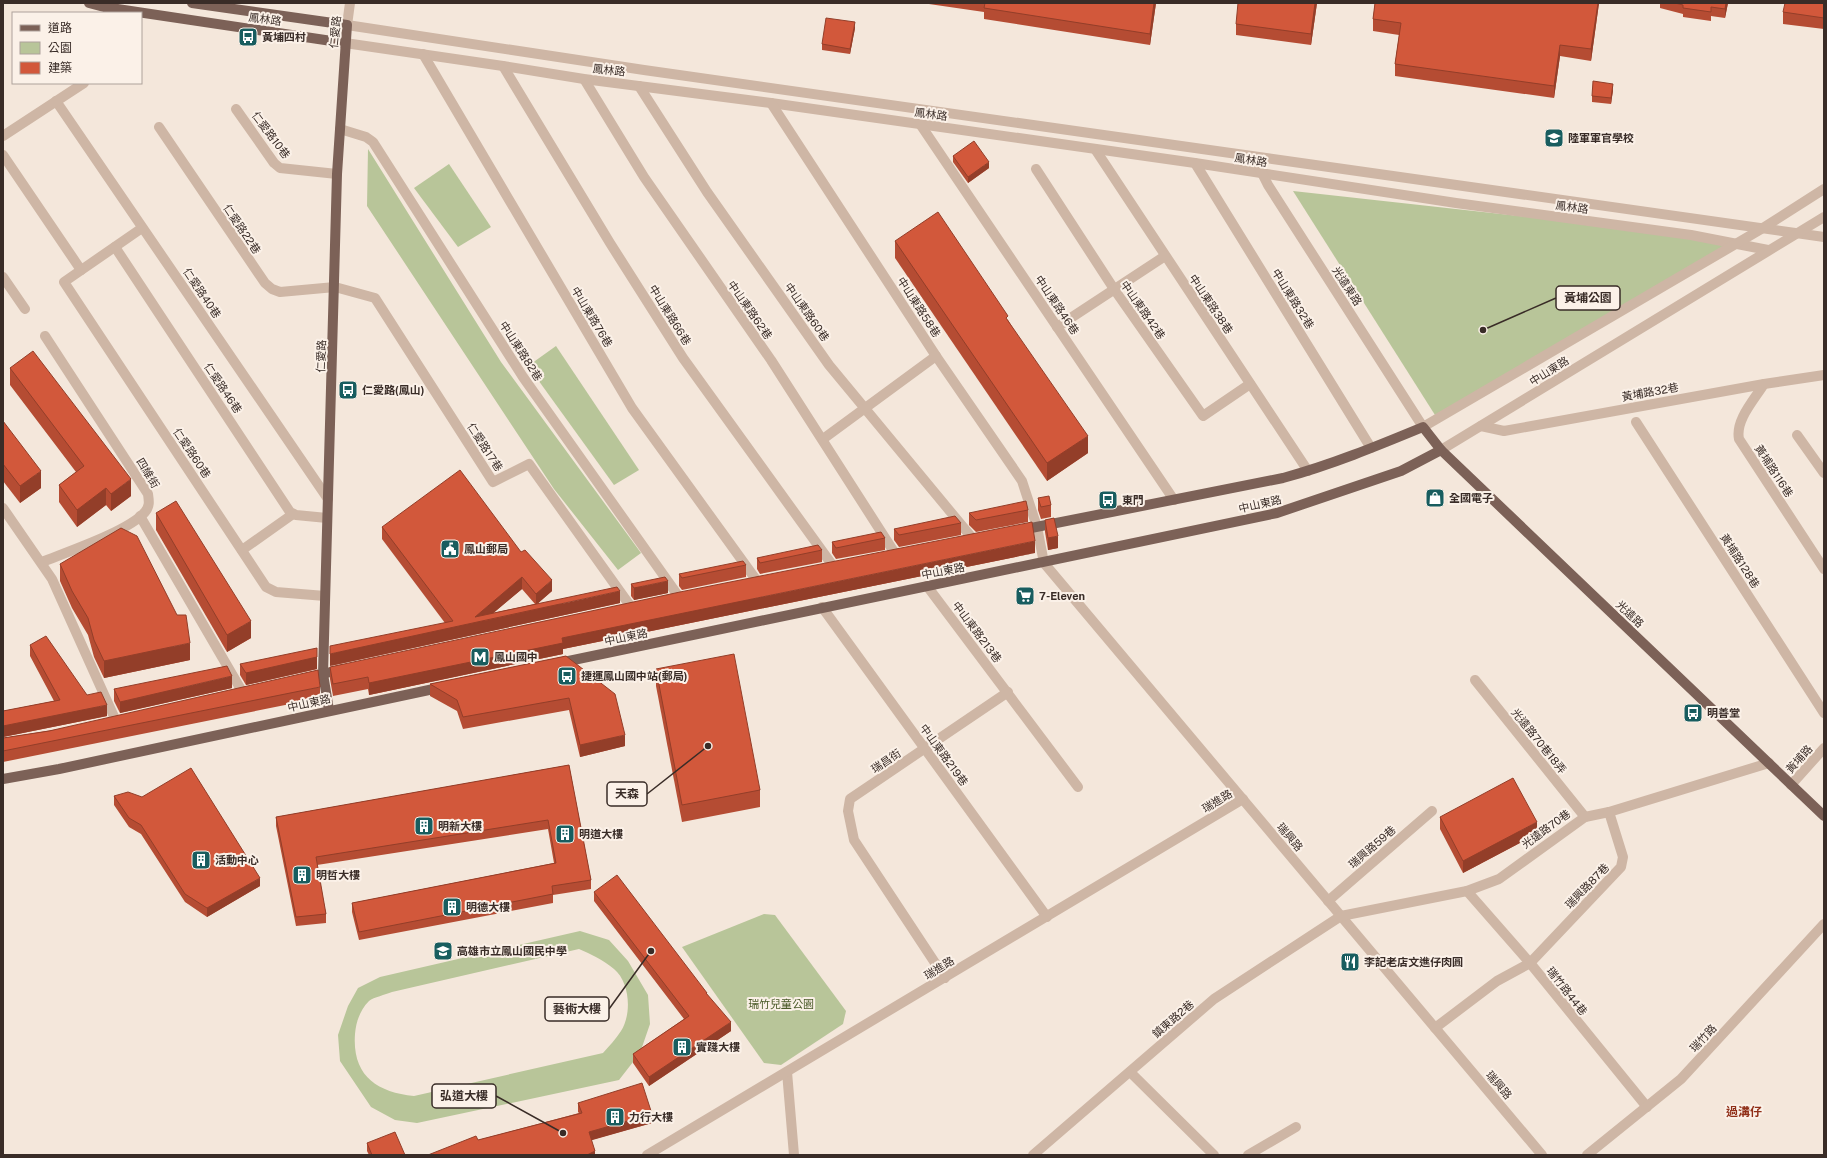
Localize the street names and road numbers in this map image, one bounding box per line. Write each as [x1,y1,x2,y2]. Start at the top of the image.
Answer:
street label: 鳳林路 [248,11,282,27]
street label: 仁愛路 [327,15,343,49]
street label: 鳳林路 [592,62,626,78]
street label: 鳳林路 [914,106,948,122]
street label: 仁愛路10巷 [250,109,292,161]
street label: 鳳林路 [1234,151,1268,169]
street label: 鳳林路 [1555,199,1589,215]
street label: 仁愛路22巷 [221,202,263,256]
street label: 光遠東路 [1330,264,1364,308]
street label: 仁愛路40巷 [181,266,223,320]
street label: 中山東路32巷 [1270,267,1316,331]
street label: 中山東路38巷 [1187,272,1235,336]
street label: 中山東路46巷 [1033,273,1081,337]
street label: 中山東路58巷 [895,275,943,339]
street label: 中山東路62巷 [725,279,775,341]
street label: 中山東路42巷 [1118,279,1168,341]
street label: 中山東路60巷 [782,280,832,344]
street label: 中山東路66巷 [647,283,693,347]
street label: 中山東路76巷 [569,285,615,349]
street label: 中山東路82巷 [497,319,545,383]
street label: 仁愛路 [314,339,328,373]
street label: 中山東路 [1527,354,1571,388]
street label: 仁愛路46巷 [202,361,244,415]
street label: 黃埔路32巷 [1621,381,1679,403]
street label: 仁愛路17巷 [465,421,505,473]
street label: 仁愛路60巷 [171,426,213,480]
street label: 黃埔路116巷 [1753,443,1795,499]
street label: 四維街 [134,456,162,490]
street label: 中山東路 [1237,493,1283,515]
street label: 黃埔路128巷 [1718,532,1762,590]
street label: 中山東路 [920,561,966,581]
street label: 光遠路 [1614,598,1646,630]
street label: 中山東路213巷 [950,599,1004,665]
street label: 中山東路 [603,627,649,647]
street label: 中山東路 [286,692,332,714]
street label: 光遠路70巷18弄 [1509,706,1569,776]
street label: 中山東路219巷 [918,722,970,788]
street label: 黃埔路 [1784,743,1814,775]
street label: 瑞昌街 [869,747,903,775]
street label: 瑞進路 [1200,787,1234,815]
street label: 光遠路70巷 [1519,807,1573,851]
street label: 瑞興路 [1275,821,1305,853]
street label: 瑞興路59巷 [1346,823,1398,871]
street label: 瑞興路87巷 [1563,861,1611,911]
street label: 瑞進路 [922,954,956,982]
street label: 瑞竹路44巷 [1544,965,1590,1017]
street label: 鎮東路2巷 [1150,998,1196,1040]
street label: 瑞竹路 [1687,1022,1719,1054]
street label: 瑞興路 [1484,1069,1514,1101]

